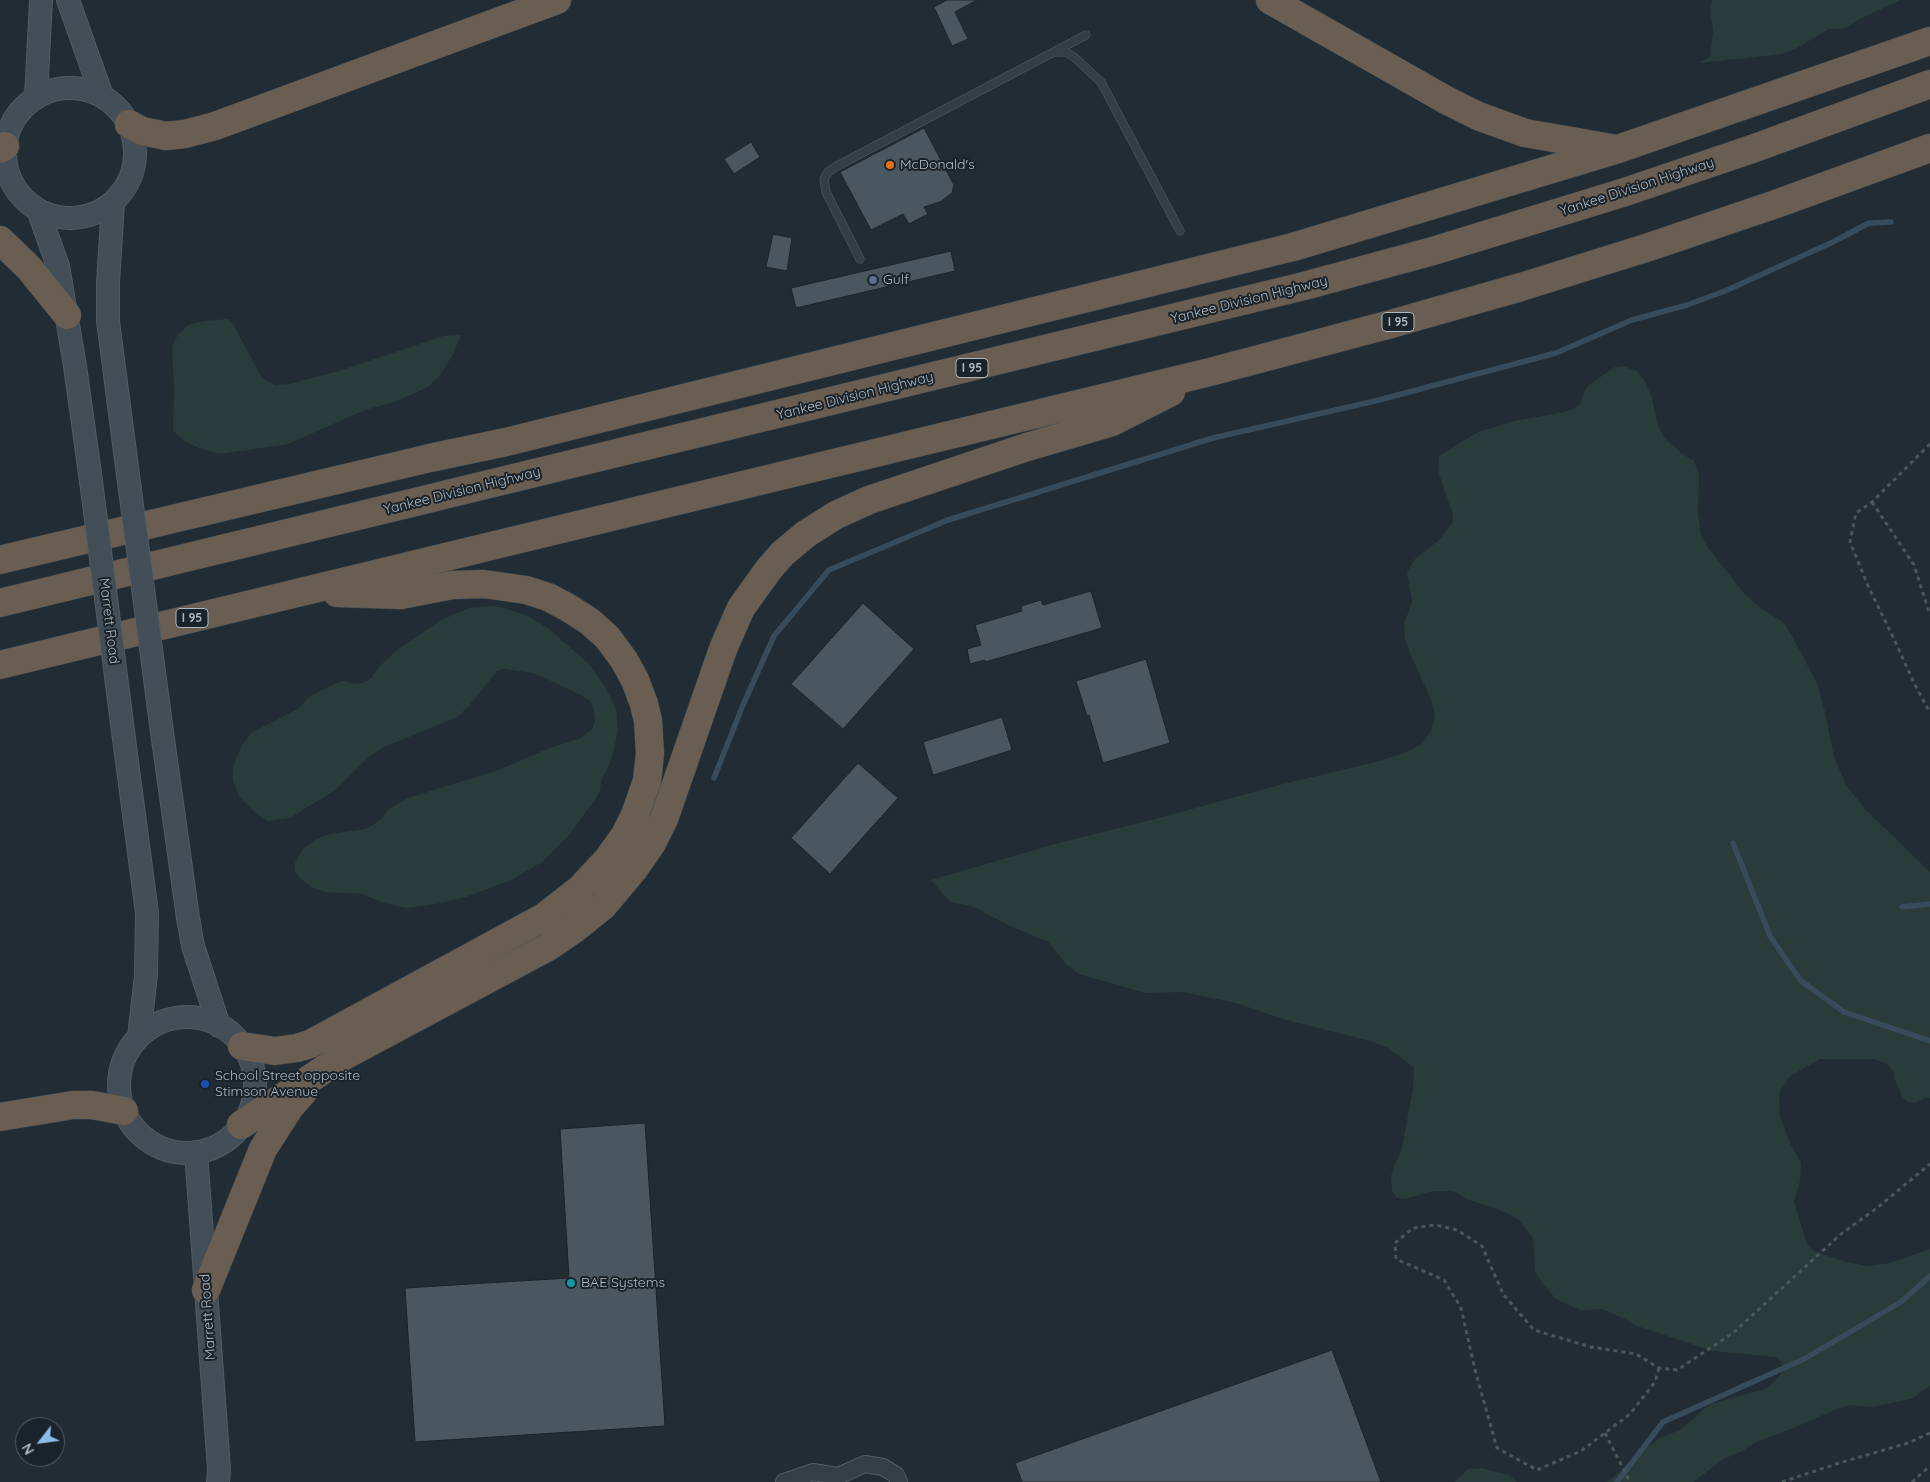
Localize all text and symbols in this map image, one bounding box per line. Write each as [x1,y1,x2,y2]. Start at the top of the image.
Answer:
street label: Yankee Division Highway [1558,154,1716,220]
place label: McDonald's [900,157,975,173]
marker: McDonald's [884,159,896,171]
place label: Gulf [883,272,909,288]
street label: Yankee Division Highway [1169,272,1329,328]
marker: Gulf [867,274,879,286]
road number: I 95 [1382,313,1414,332]
road number: I 95 [956,358,988,378]
street label: Yankee Division Highway [775,368,935,424]
street label: Yankee Division Highway [382,463,542,519]
street label: Marrett Road [95,577,123,665]
road number: I 95 [176,608,208,628]
place label: School Street opposite Stimson Avenue [215,1068,360,1100]
marker: School Street opposite Stimson Avenue [199,1078,211,1090]
street label: Marrett Road [197,1273,219,1361]
place label: BAE Systems [581,1275,665,1291]
marker: BAE Systems [565,1277,577,1289]
north arrow [15,1417,65,1467]
text: N [18,1440,38,1458]

